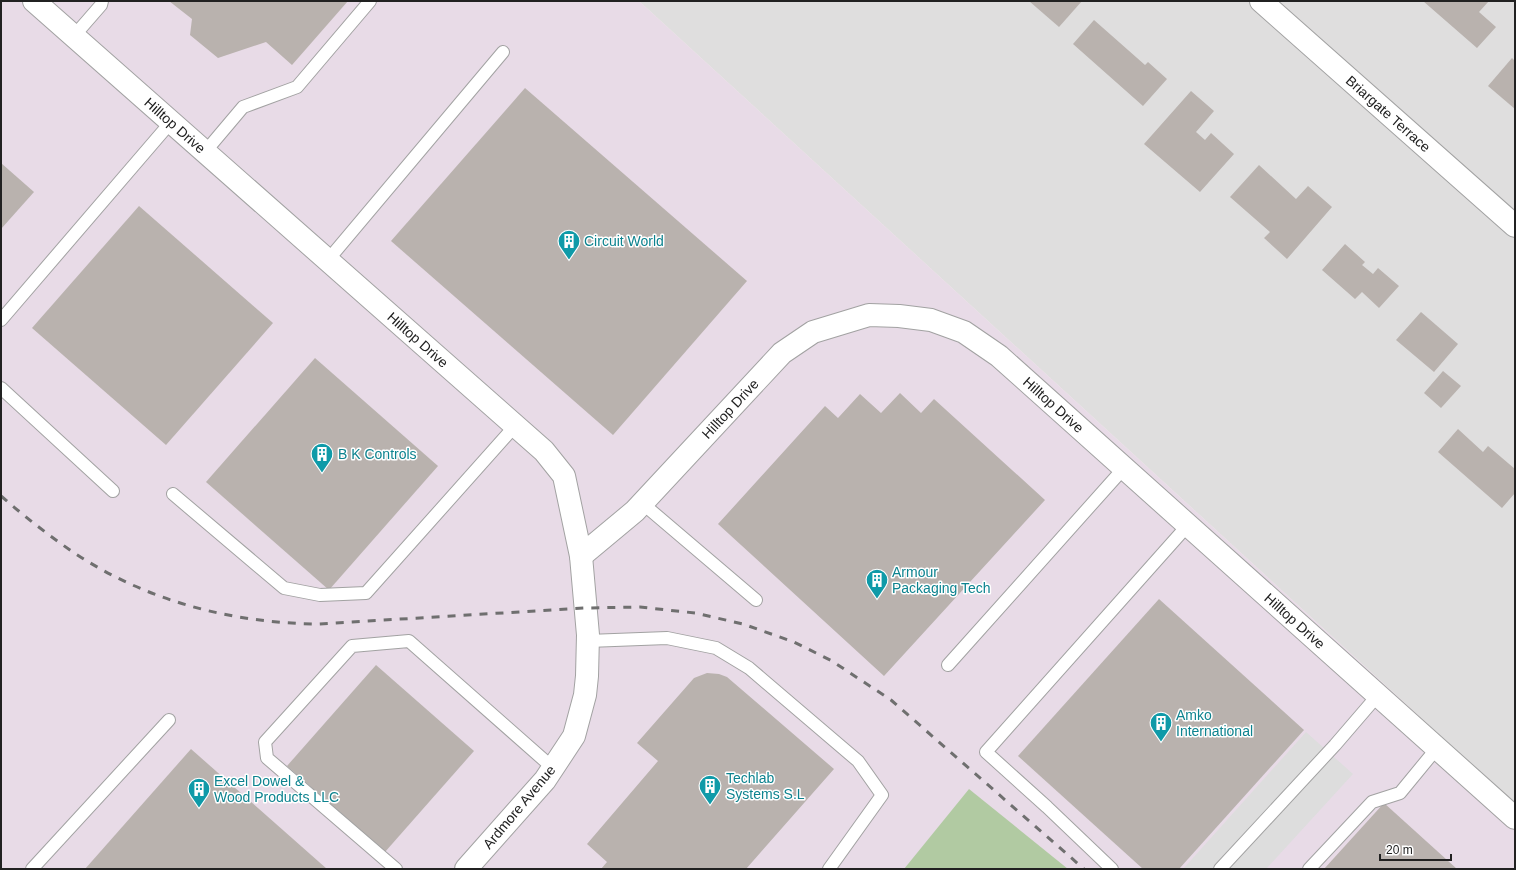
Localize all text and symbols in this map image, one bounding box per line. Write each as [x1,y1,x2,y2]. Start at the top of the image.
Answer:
street label: Briargate Terrace [1343,72,1434,155]
street label: Hilltop Drive [141,94,209,157]
building icon: Circuit World [556,228,582,261]
place label: Circuit World [584,233,664,249]
street label: Hilltop Drive [384,309,452,371]
street label: Hilltop Drive [1020,374,1087,436]
street label: Hilltop Drive [699,375,762,442]
building icon: B K Controls [309,441,335,474]
place label: B K Controls [338,446,417,462]
place label: Armour Packaging Tech [892,564,991,596]
building icon: Armour Packaging Tech [864,567,890,600]
street label: Hilltop Drive [1261,590,1329,652]
place label: Amko International [1176,707,1253,739]
building icon: Amko International [1148,710,1174,743]
street label: Ardmore Avenue [479,762,559,852]
place label: Techlab Systems S.L [726,770,805,802]
place label: Excel Dowel & Wood Products LLC [214,773,339,805]
building icon: Techlab Systems S.L [697,773,723,806]
building icon: Excel Dowel & Wood Products LLC [186,776,212,809]
scale bar [1380,836,1451,862]
text: 20 m [1386,843,1413,857]

